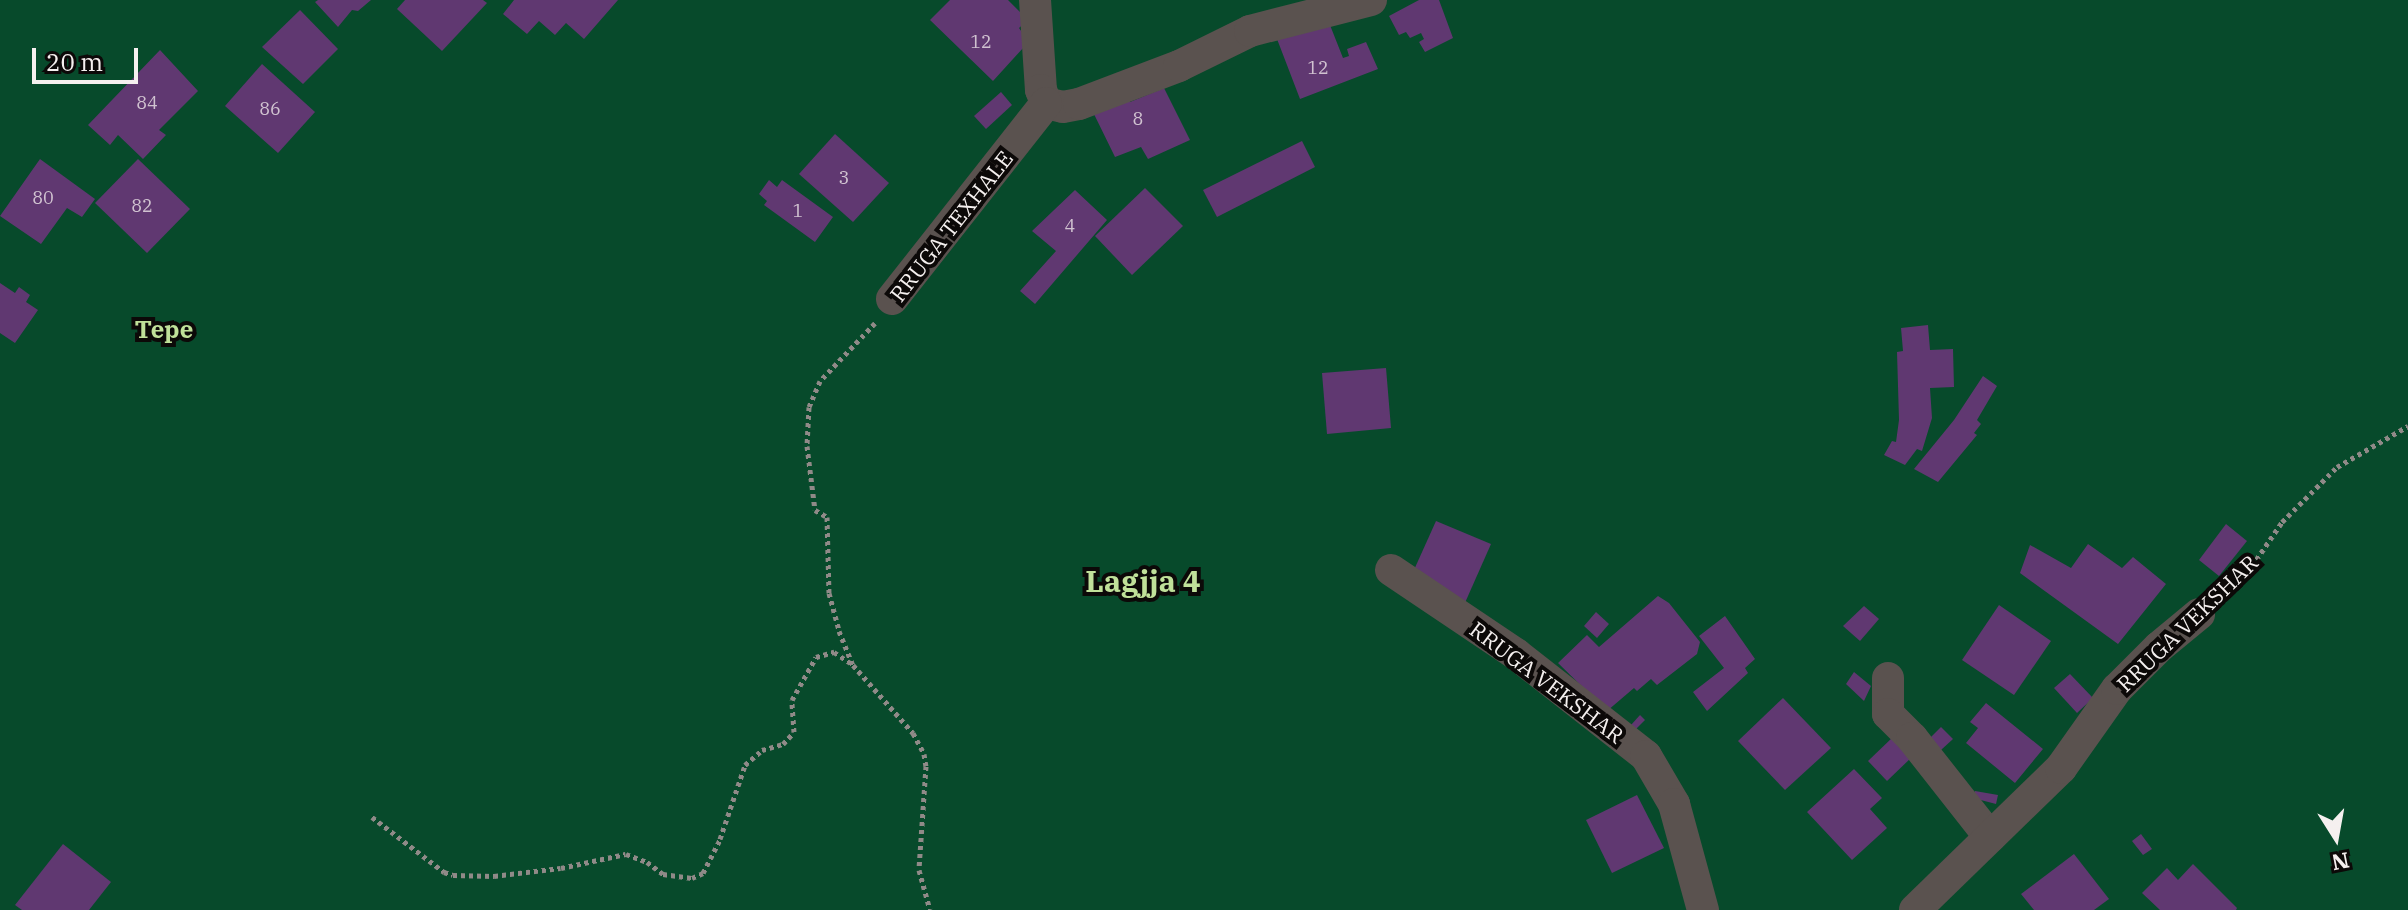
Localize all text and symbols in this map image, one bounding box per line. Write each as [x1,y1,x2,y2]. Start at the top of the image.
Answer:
house number: 12 [970,31,992,53]
scale bar [36,32,142,82]
text: 20 m [46,46,103,78]
house number: 12 [1307,57,1329,79]
house number: 84 [136,92,158,114]
house number: 86 [259,98,281,120]
house number: 8 [1133,108,1143,130]
street label: RRUGA TEXHALE [884,145,1018,307]
house number: 3 [839,167,849,189]
house number: 80 [32,187,54,209]
house number: 82 [131,195,153,217]
house number: 1 [793,200,803,222]
house number: 4 [1065,215,1075,237]
district label: Tepe [135,316,193,344]
street label: RRUGA VEKSHAR [2111,549,2263,697]
district label: Lagjja 4 [1085,563,1201,599]
street label: RRUGA VEKSHAR [1465,616,1629,748]
north arrow [2296,798,2376,878]
text: N [2329,846,2352,878]

